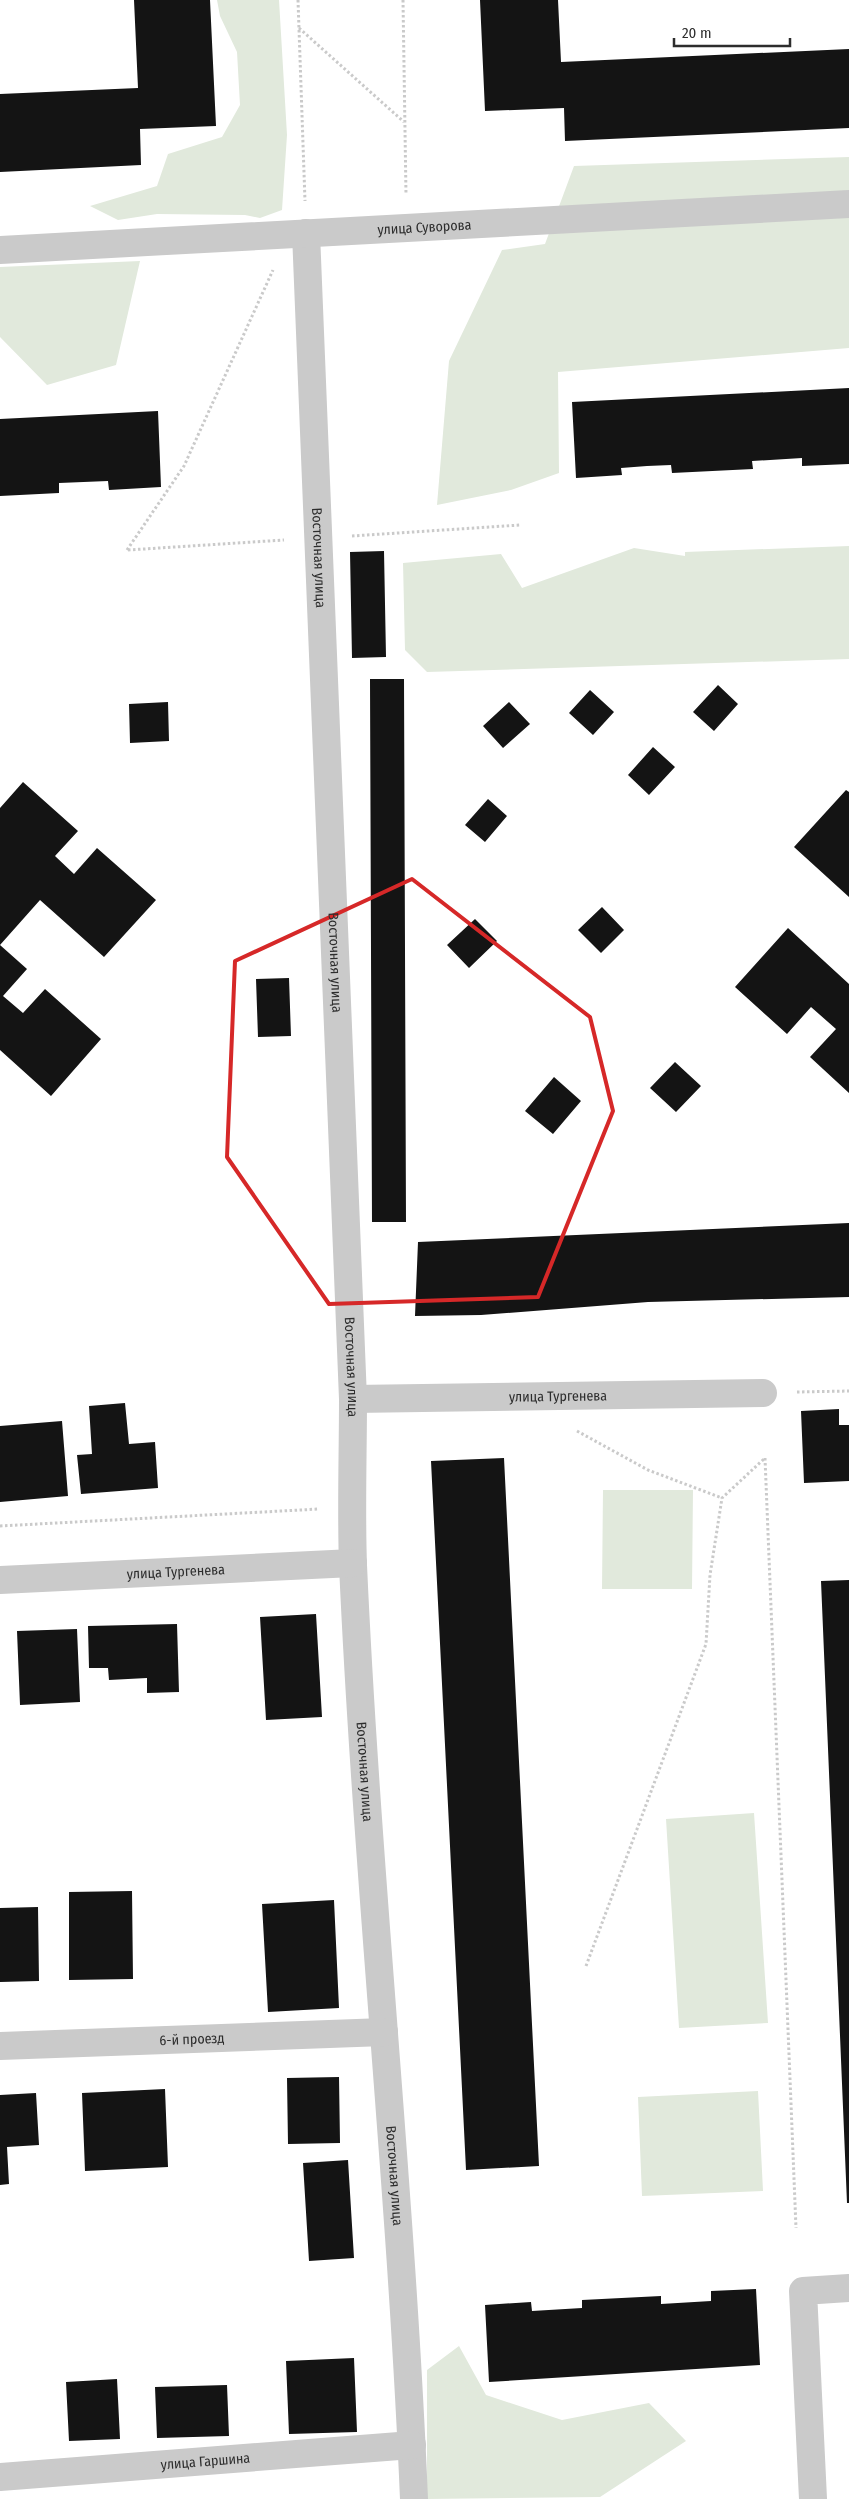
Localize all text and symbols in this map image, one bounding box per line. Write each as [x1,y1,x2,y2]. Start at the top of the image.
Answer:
scale bar [674,15,790,47]
text: 20 m [682,24,712,42]
street label: улица Суворова [377,216,472,238]
street label: Восточная улица [309,507,330,608]
street label: Восточная улица [325,912,346,1013]
street label: Восточная улица [341,1317,362,1417]
street label: улица Тургенева [509,1387,607,1405]
street label: улица Тургенева [126,1561,225,1582]
street label: Восточная улица [353,1721,377,1823]
street label: 6-й проезд [159,2029,225,2049]
street label: Восточная улица [382,2125,407,2226]
street label: улица Гаршина [160,2449,251,2473]

